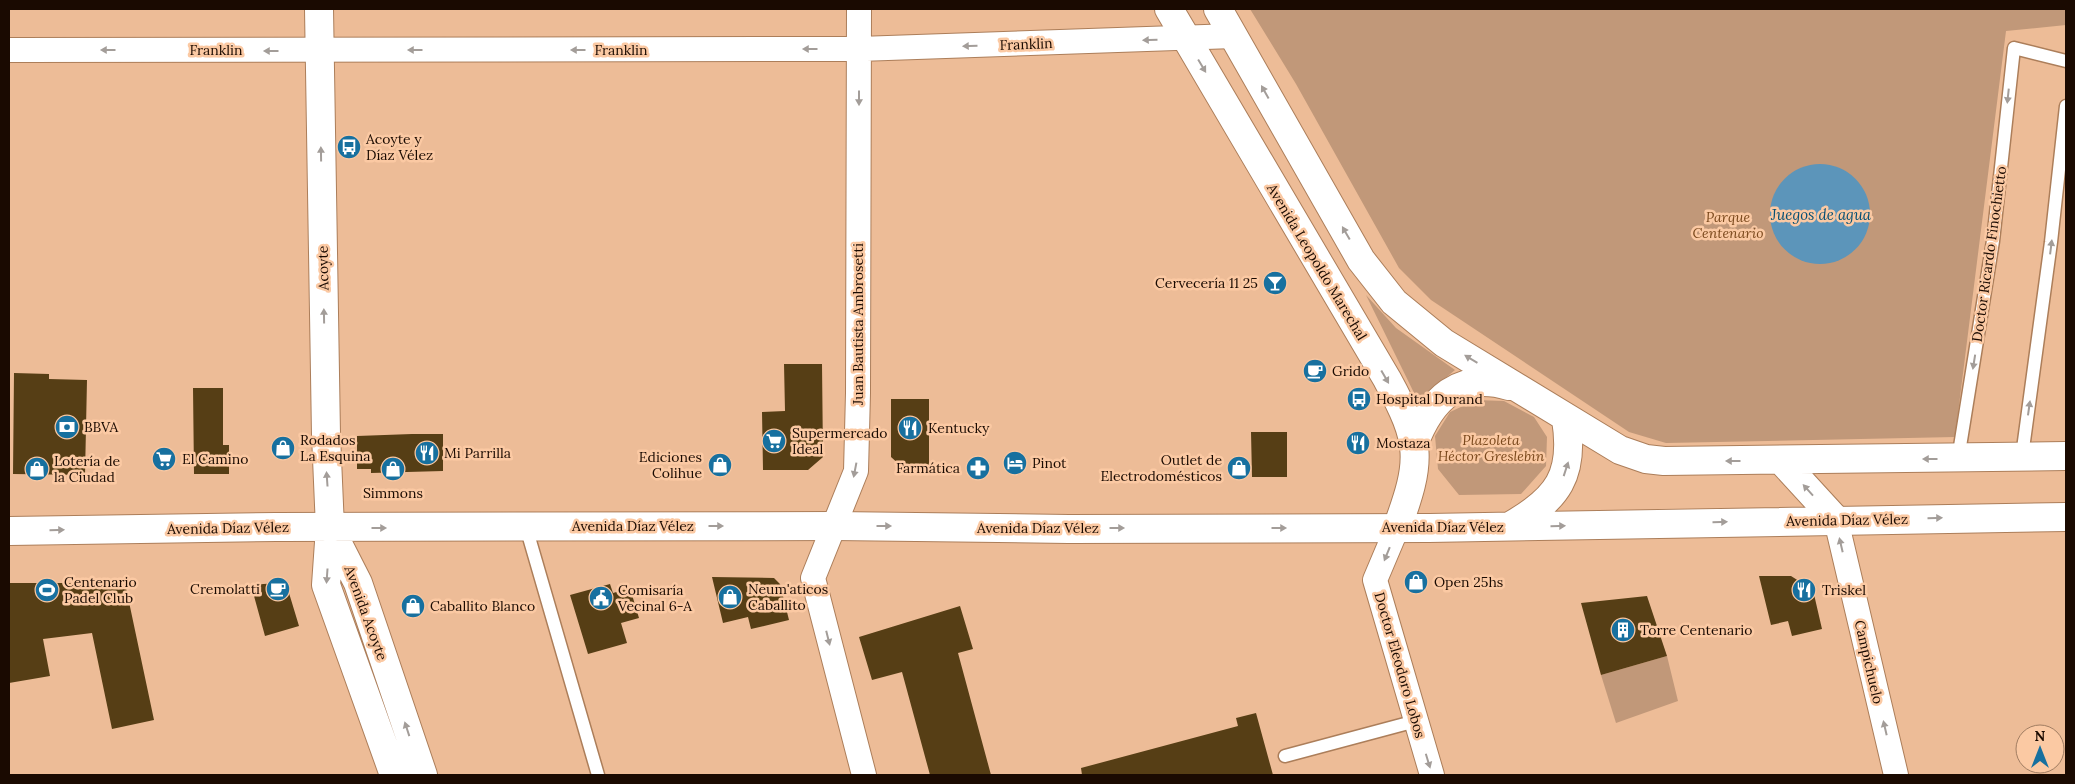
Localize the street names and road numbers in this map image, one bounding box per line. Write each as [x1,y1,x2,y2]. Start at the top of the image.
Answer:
street label: Franklin [999,34,1053,54]
street label: Franklin [190,41,243,59]
street label: Franklin [595,41,648,59]
street label: Doctor Ricardo Finochietto [1968,165,2010,343]
street label: Avenida Leopoldo Marechal [1263,180,1371,344]
street label: Juan Bautista Ambrosetti [849,243,867,406]
street label: Acoyte [314,245,332,292]
street label: Avenida Díaz Vélez [1785,510,1908,530]
street label: Avenida Díaz Vélez [571,517,694,535]
street label: Avenida Díaz Vélez [166,518,289,538]
street label: Avenida Díaz Vélez [1381,518,1504,536]
street label: Avenida Díaz Vélez [976,519,1099,537]
street label: Avenida Acoyte [340,562,392,663]
street label: Doctor Eleodoro Lobos [1371,590,1429,740]
street label: Campichuelo [1851,618,1887,706]

